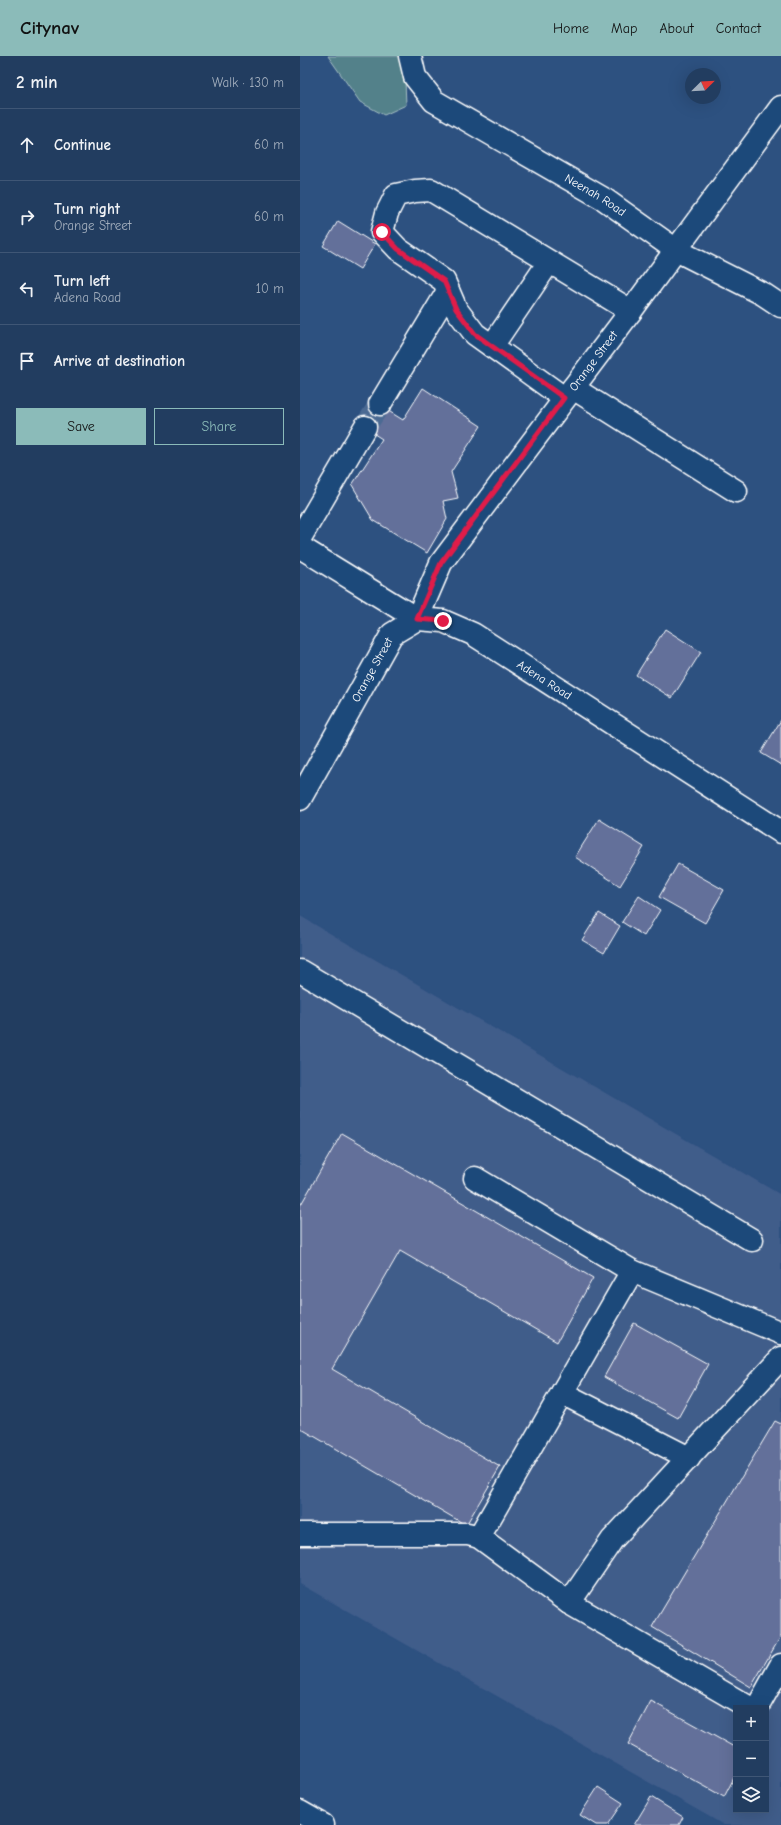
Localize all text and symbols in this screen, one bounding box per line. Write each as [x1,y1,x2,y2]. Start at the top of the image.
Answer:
text: Citynav [20,17,79,39]
text: Home [553,20,589,37]
text: Map [611,20,637,37]
text: About [659,20,694,37]
text: Contact [716,20,761,37]
north arrow [685,68,721,104]
text: 2 min [16,73,57,92]
text: Walk · 130 m [212,75,284,90]
icon: ahead [16,134,38,156]
text: Continue [54,136,111,154]
text: 60 m [254,137,284,152]
street label: Neenah Road [562,171,629,219]
text: Turn right [54,200,120,218]
icon: right [16,206,38,228]
text: 60 m [254,209,284,224]
text: Orange Street [54,218,131,233]
route start [373,223,391,241]
text: Turn left [54,272,110,290]
icon: left [16,278,38,300]
text: 10 m [256,281,284,296]
text: Adena Road [54,290,121,305]
street label: Orange Street [566,328,621,394]
icon: arrive [16,350,38,372]
text: Arrive at destination [54,352,185,370]
button: Save [16,408,146,445]
button: Share [154,408,284,445]
route end [434,612,452,630]
street label: Orange Street [349,635,396,704]
street label: Adena Road [514,657,574,703]
map controls [733,1705,769,1813]
button: + [733,1705,769,1741]
button: − [733,1741,769,1777]
button: layers [733,1777,769,1813]

